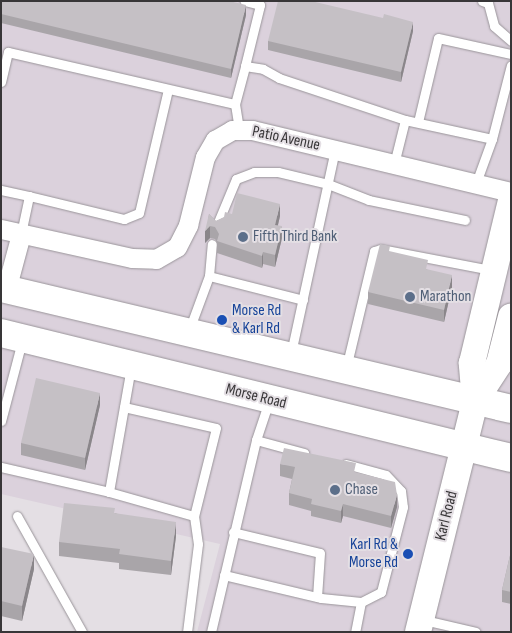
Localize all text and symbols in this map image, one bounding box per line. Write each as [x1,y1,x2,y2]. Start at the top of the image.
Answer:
street label: Patio Avenue [250,122,322,156]
place label: Fifth Third Bank [253,227,337,247]
marker: Fifth Third Bank [237,231,249,243]
place label: Marathon [420,287,471,307]
marker: Marathon [404,291,416,303]
place label: Morse Rd & Karl Rd [232,301,281,339]
marker: Morse Rd & Karl Rd [216,314,228,326]
street label: Morse Road [224,380,288,414]
place label: Chase [345,480,378,500]
marker: Chase [329,484,341,496]
street label: Karl Road [432,489,462,543]
place label: Karl Rd & Morse Rd [349,535,398,573]
marker: Karl Rd & Morse Rd [402,548,414,560]

